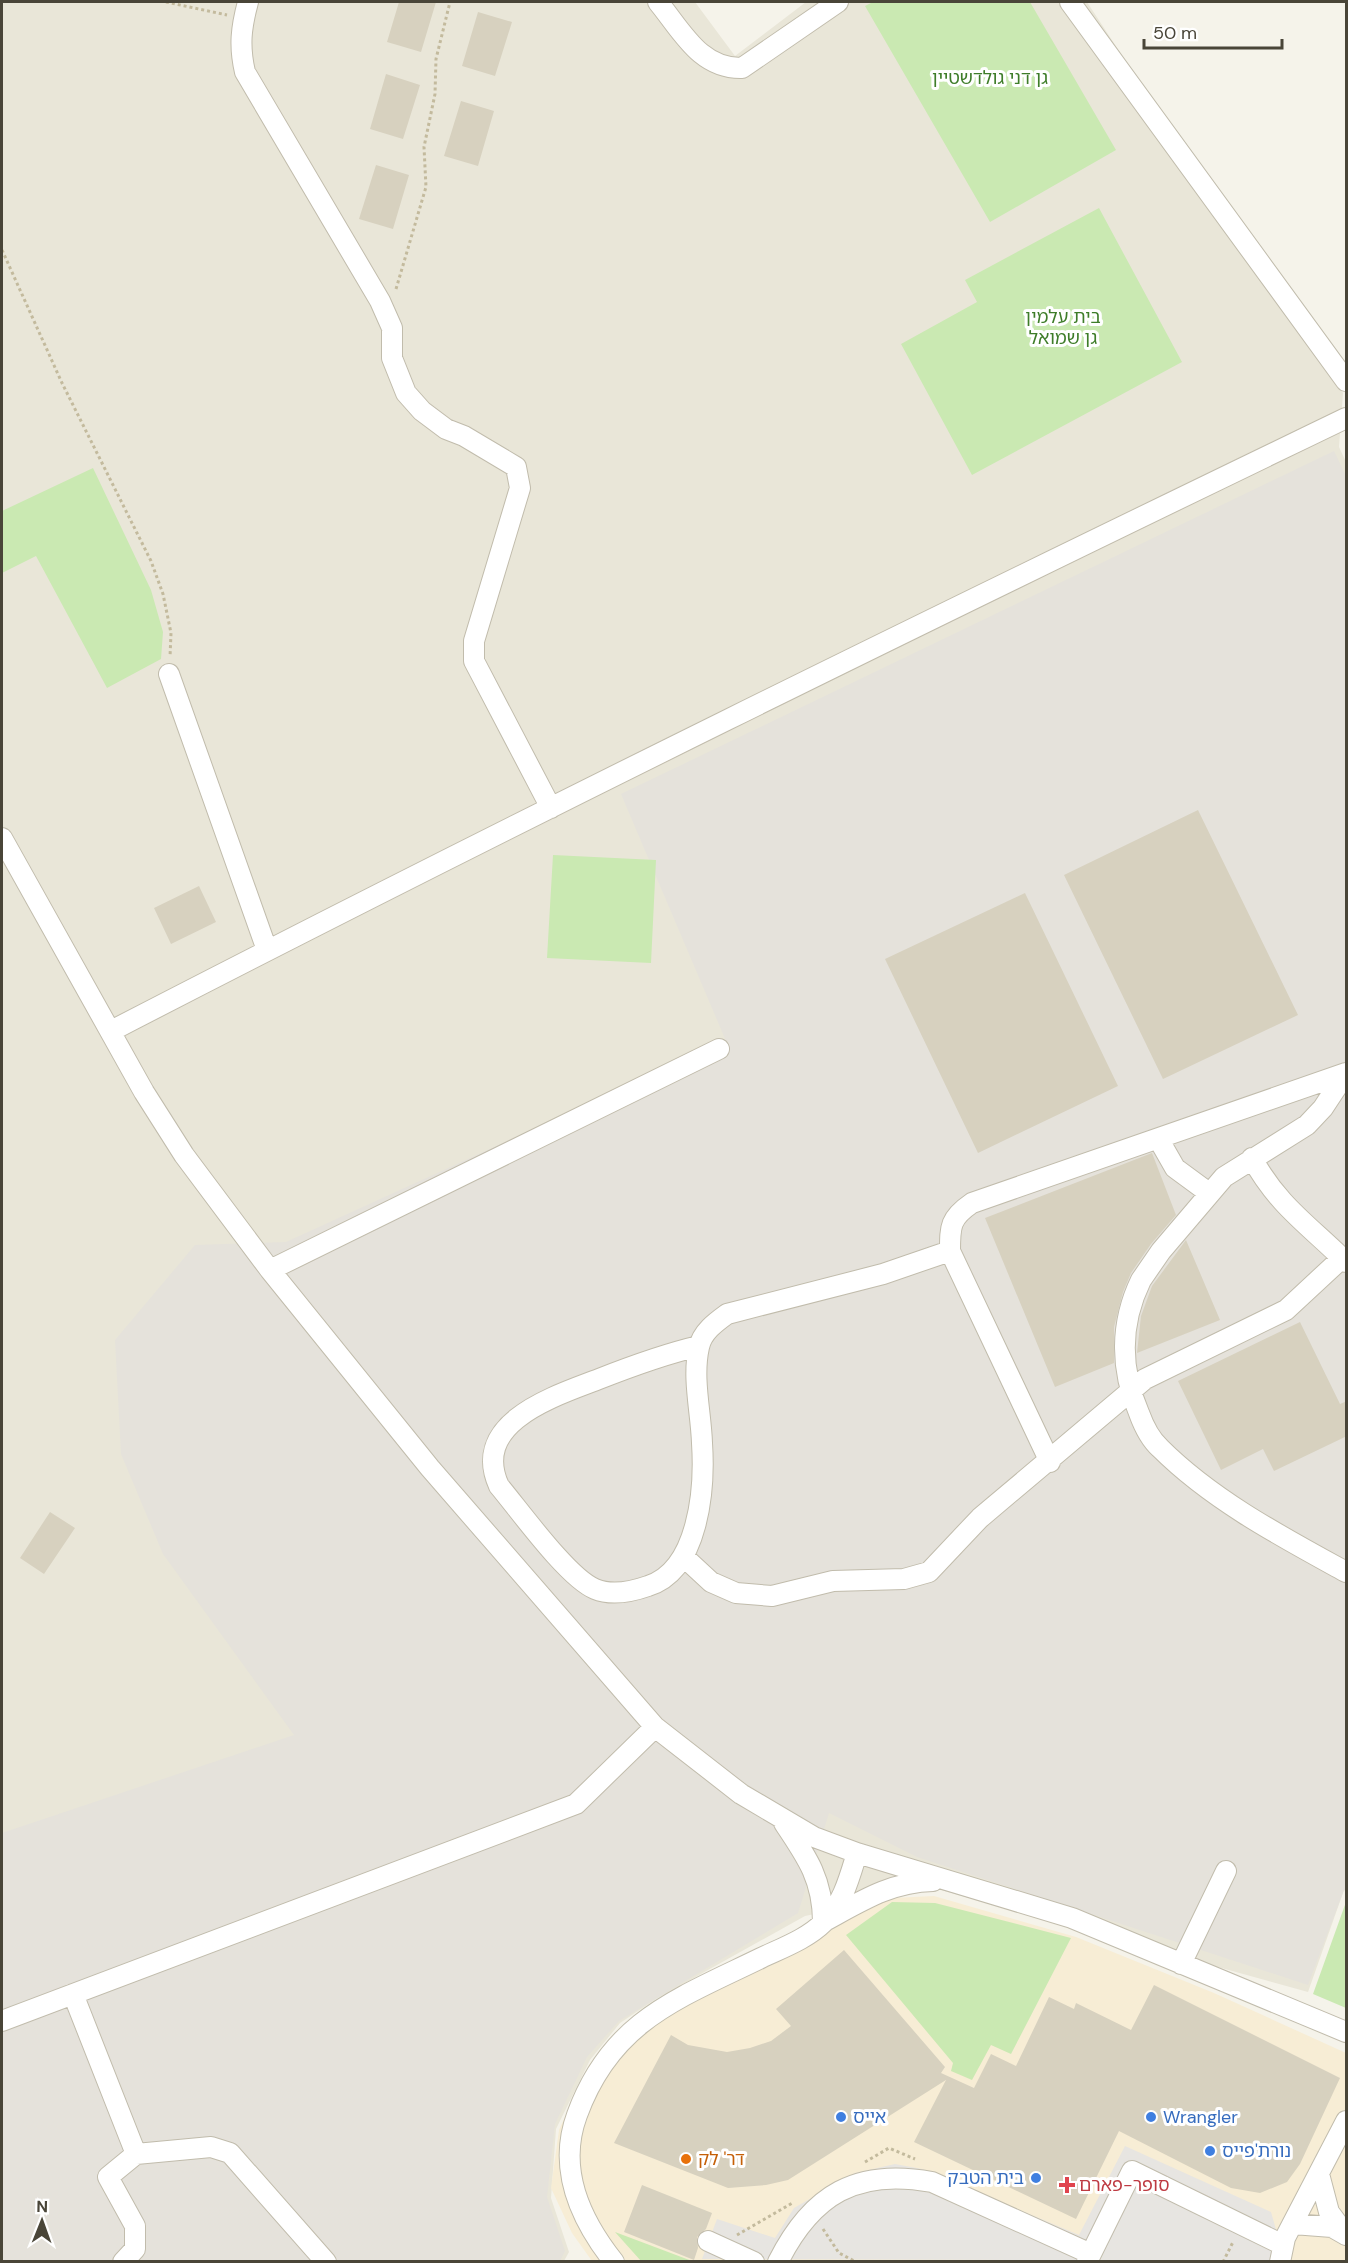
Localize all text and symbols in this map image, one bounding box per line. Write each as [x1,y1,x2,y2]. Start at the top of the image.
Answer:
scale bar [1144,12,1282,50]
text: 50 m [1153,21,1197,45]
park label: גן דני גולדשטיין [932,66,1048,90]
park label: בית עלמין גן שמואל [1025,305,1101,350]
place label: אייס [853,2105,886,2129]
place label: Wrangler [1163,2105,1238,2129]
marker: אייס [834,2110,848,2124]
marker: Wrangler [1144,2110,1158,2124]
place label: נורת'פייס [1222,2139,1291,2163]
marker: נורת'פייס [1203,2144,1217,2158]
place label: דר' לק [698,2147,745,2171]
marker: דר' לק [679,2152,693,2166]
place label: בית הטבק [947,2166,1024,2190]
marker: בית הטבק [1029,2171,1043,2185]
place label: סופר-פארם [1079,2173,1170,2197]
marker: סופר-פארם [1060,2178,1074,2192]
north arrow [12,2191,72,2251]
text: N [36,2196,48,2217]

